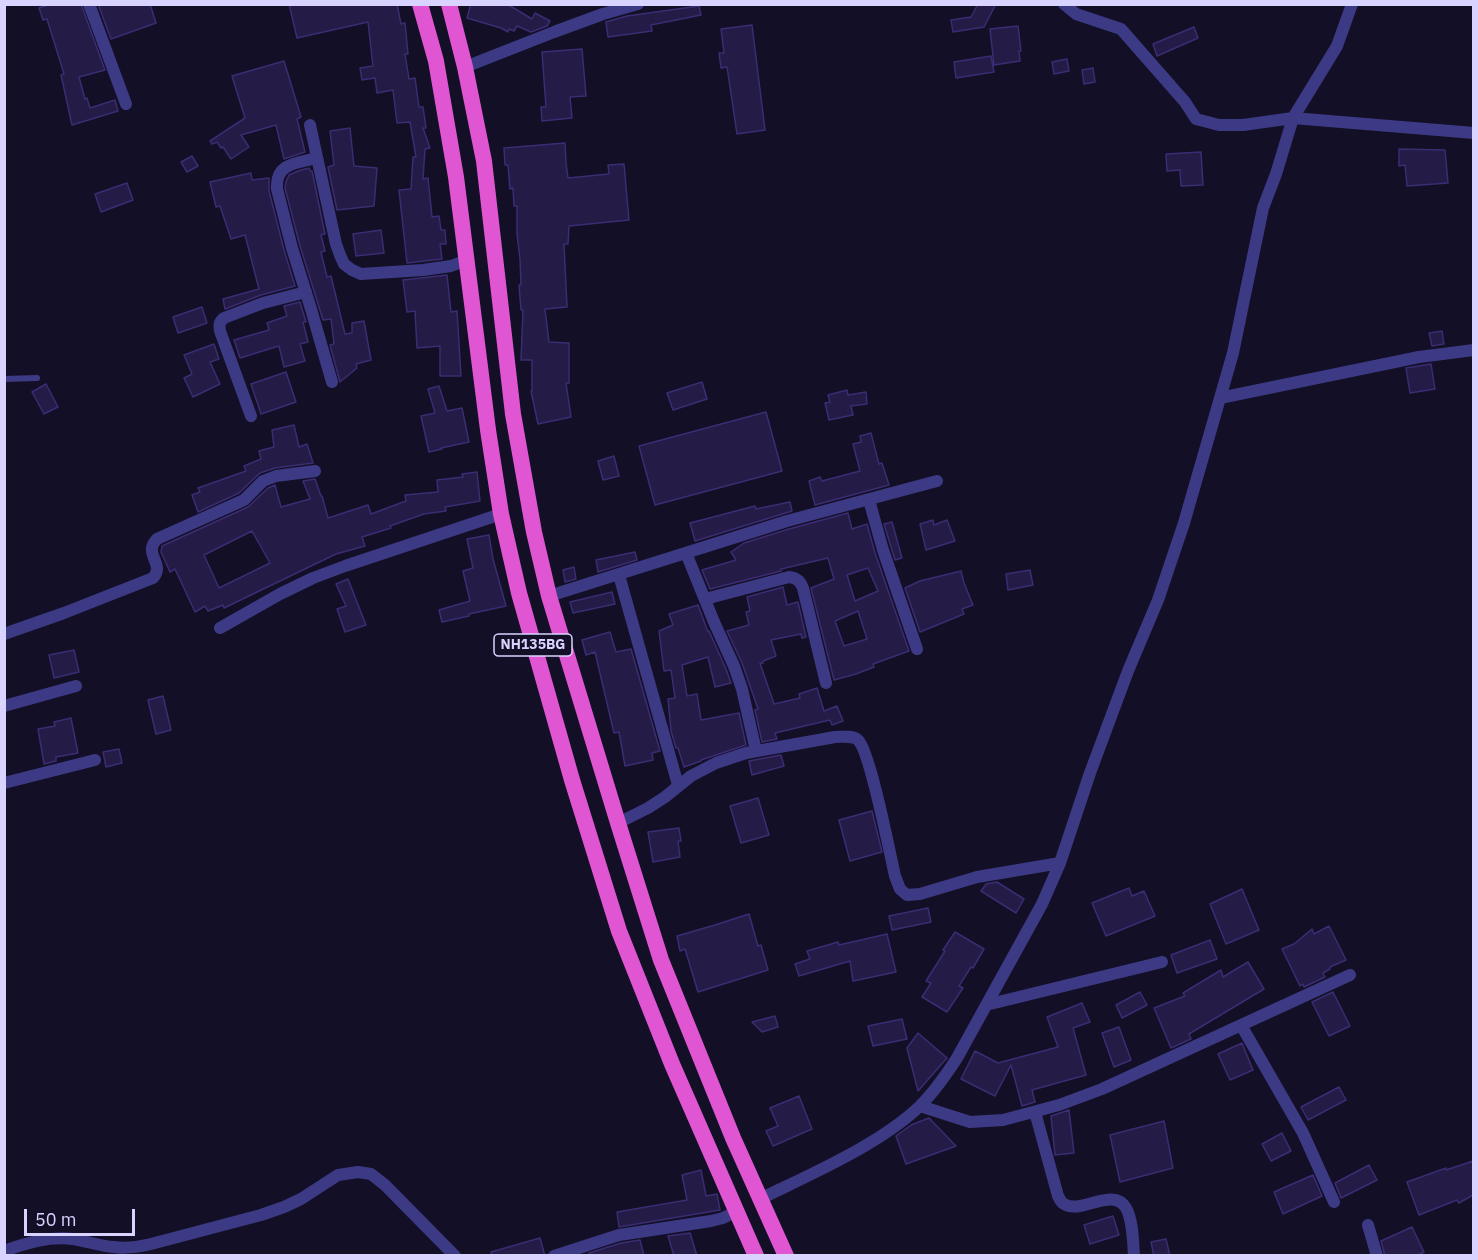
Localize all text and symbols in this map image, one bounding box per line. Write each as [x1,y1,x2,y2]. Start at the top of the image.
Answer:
road number: NH135BG [494,634,572,656]
scale bar [27,1197,138,1235]
text: 50 m [35,1208,77,1231]

